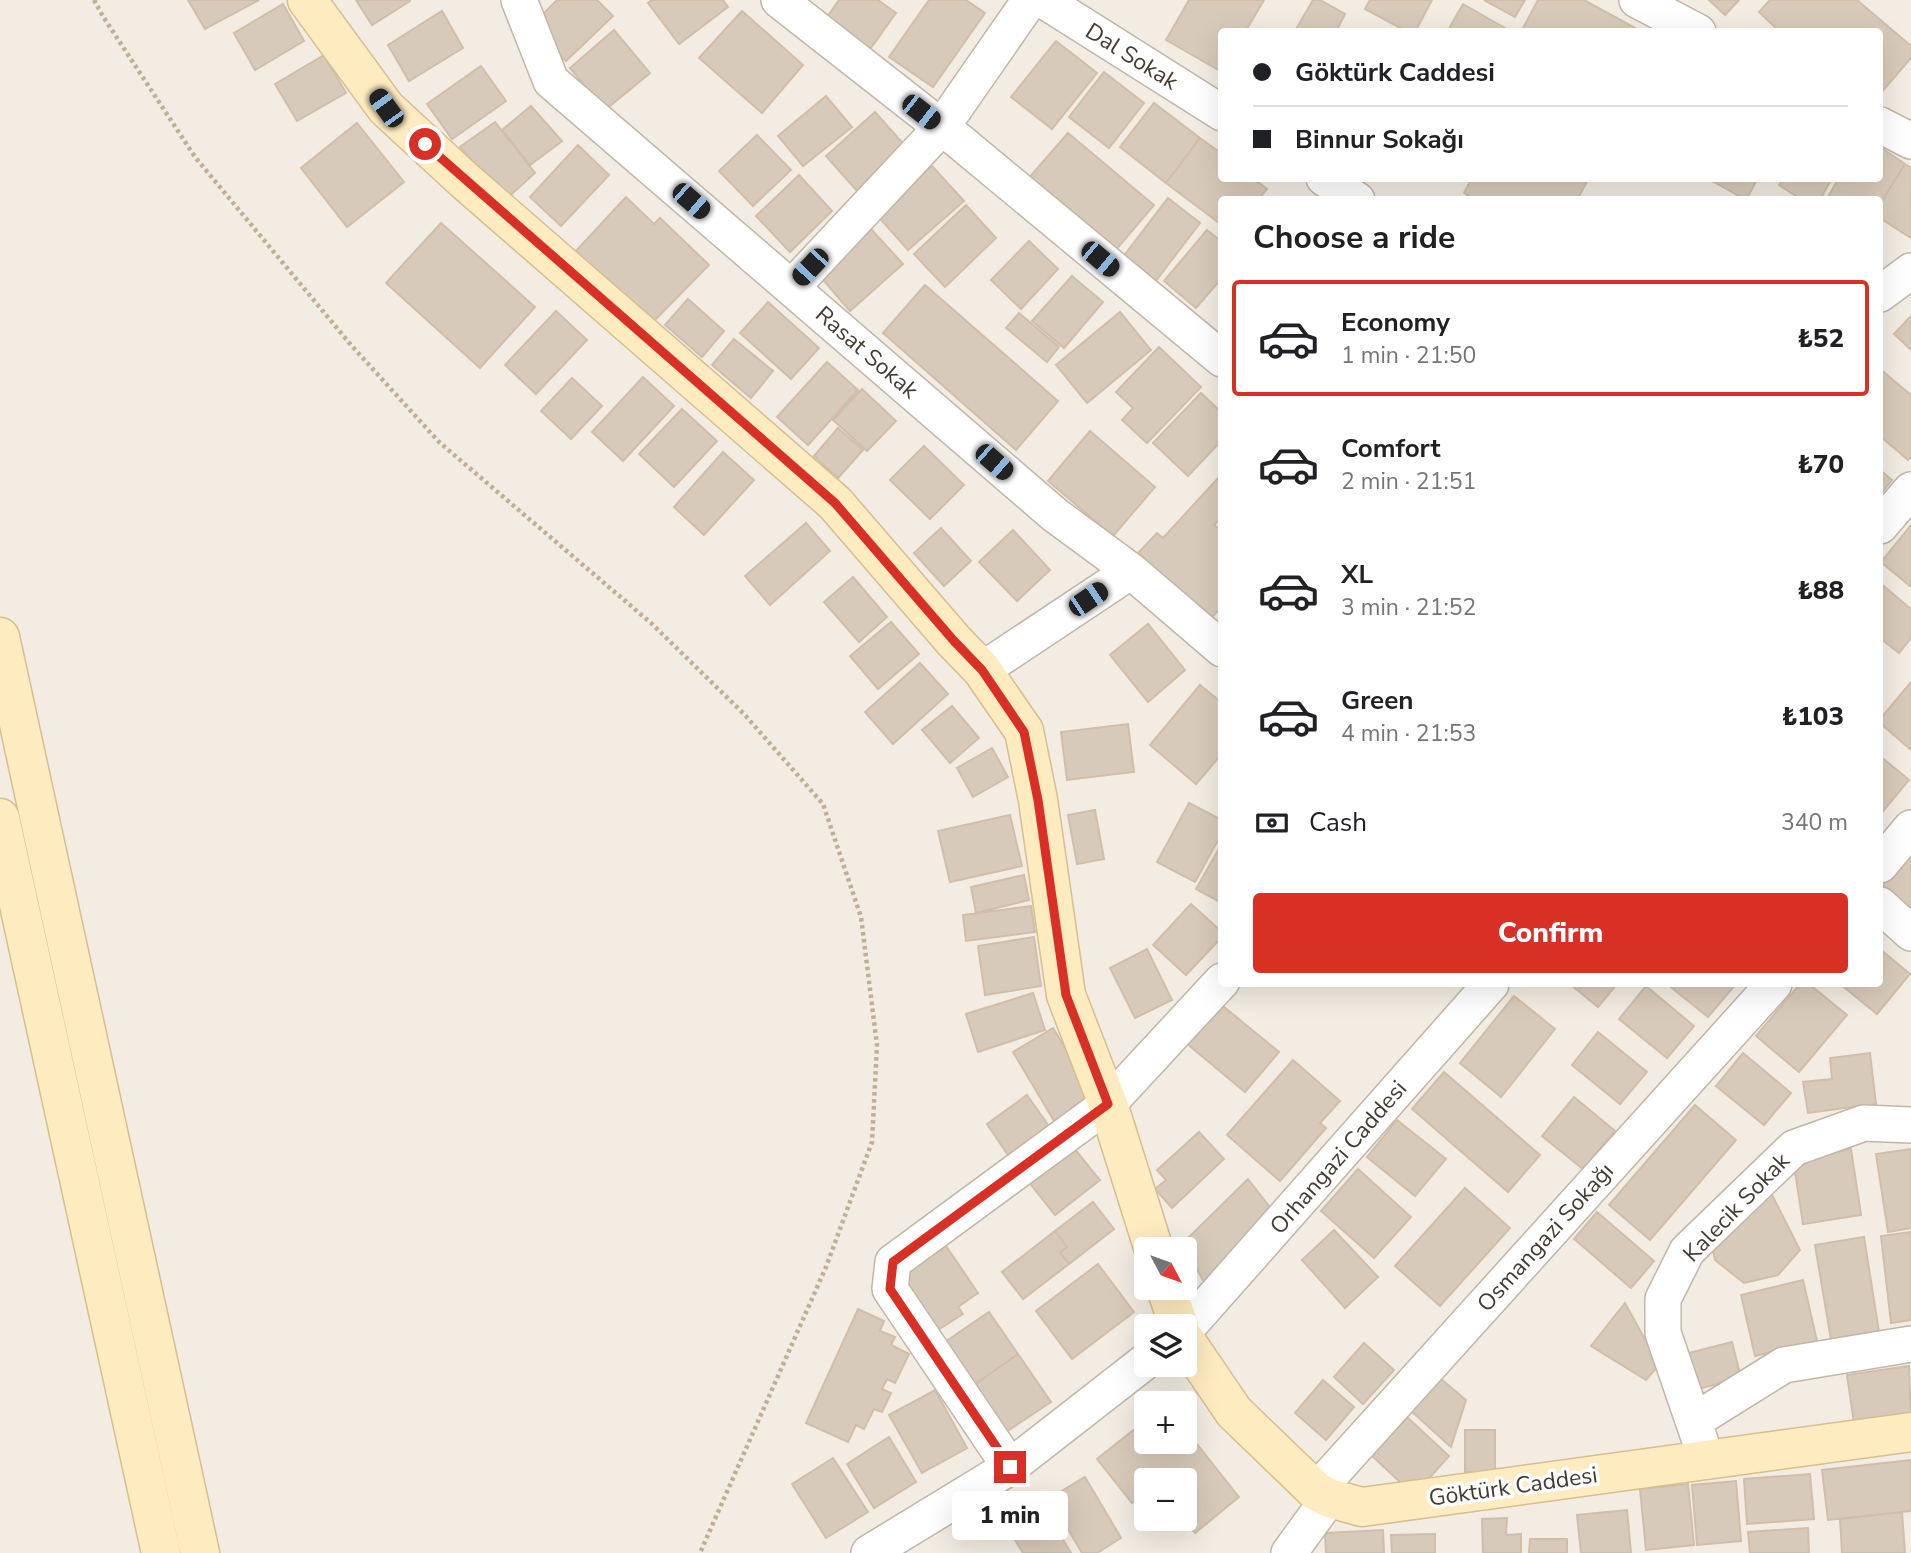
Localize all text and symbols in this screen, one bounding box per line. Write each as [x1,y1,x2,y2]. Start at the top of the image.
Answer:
street label: Dal Sokak [1079,16,1184,97]
text: Göktürk Caddesi [1295,55,1495,90]
car [366,85,407,131]
car [898,91,945,133]
text: Binnur Sokağı [1295,122,1464,157]
route start [409,128,441,160]
car [669,179,714,223]
text: Choose a ride [1253,216,1455,259]
car [1078,237,1123,281]
car [788,244,833,290]
street label: Rasat Sokak [809,299,925,406]
text: Economy [1341,305,1450,340]
icon: car [1257,307,1320,370]
text: ₺52 [1797,321,1844,356]
text: 1 min · 21:50 [1341,340,1476,371]
text: Comfort [1341,431,1441,466]
icon: car [1257,433,1320,496]
car [972,440,1017,484]
text: ₺70 [1797,447,1844,482]
text: 2 min · 21:51 [1341,466,1476,497]
text: XL [1341,557,1373,592]
icon: car [1257,559,1320,622]
text: ₺88 [1797,573,1844,608]
car [1065,579,1112,619]
text: 3 min · 21:52 [1341,592,1476,623]
text: Green [1341,683,1414,718]
icon: car [1257,685,1320,748]
text: ₺103 [1782,699,1844,734]
text: 4 min · 21:53 [1341,718,1476,749]
icon: cash [1253,804,1291,842]
text: Cash [1309,805,1367,840]
text: 340 m [1781,807,1848,838]
button: Confirm [1253,893,1848,973]
street label: Orhangazi Caddesi [1263,1074,1414,1241]
street label: Kalecik Sokak [1676,1146,1797,1269]
street label: Osmangazi Sokağı [1470,1156,1621,1319]
north arrow [1134,1237,1197,1300]
map controls [1134,1237,1197,1531]
button: layers [1134,1314,1197,1377]
button: + [1134,1391,1197,1454]
route end [994,1451,1026,1483]
street label: Göktürk Caddesi [1427,1459,1599,1514]
button: − [1134,1468,1197,1531]
callout: 1 min [952,1492,1068,1540]
text: 1 min [980,1500,1040,1531]

